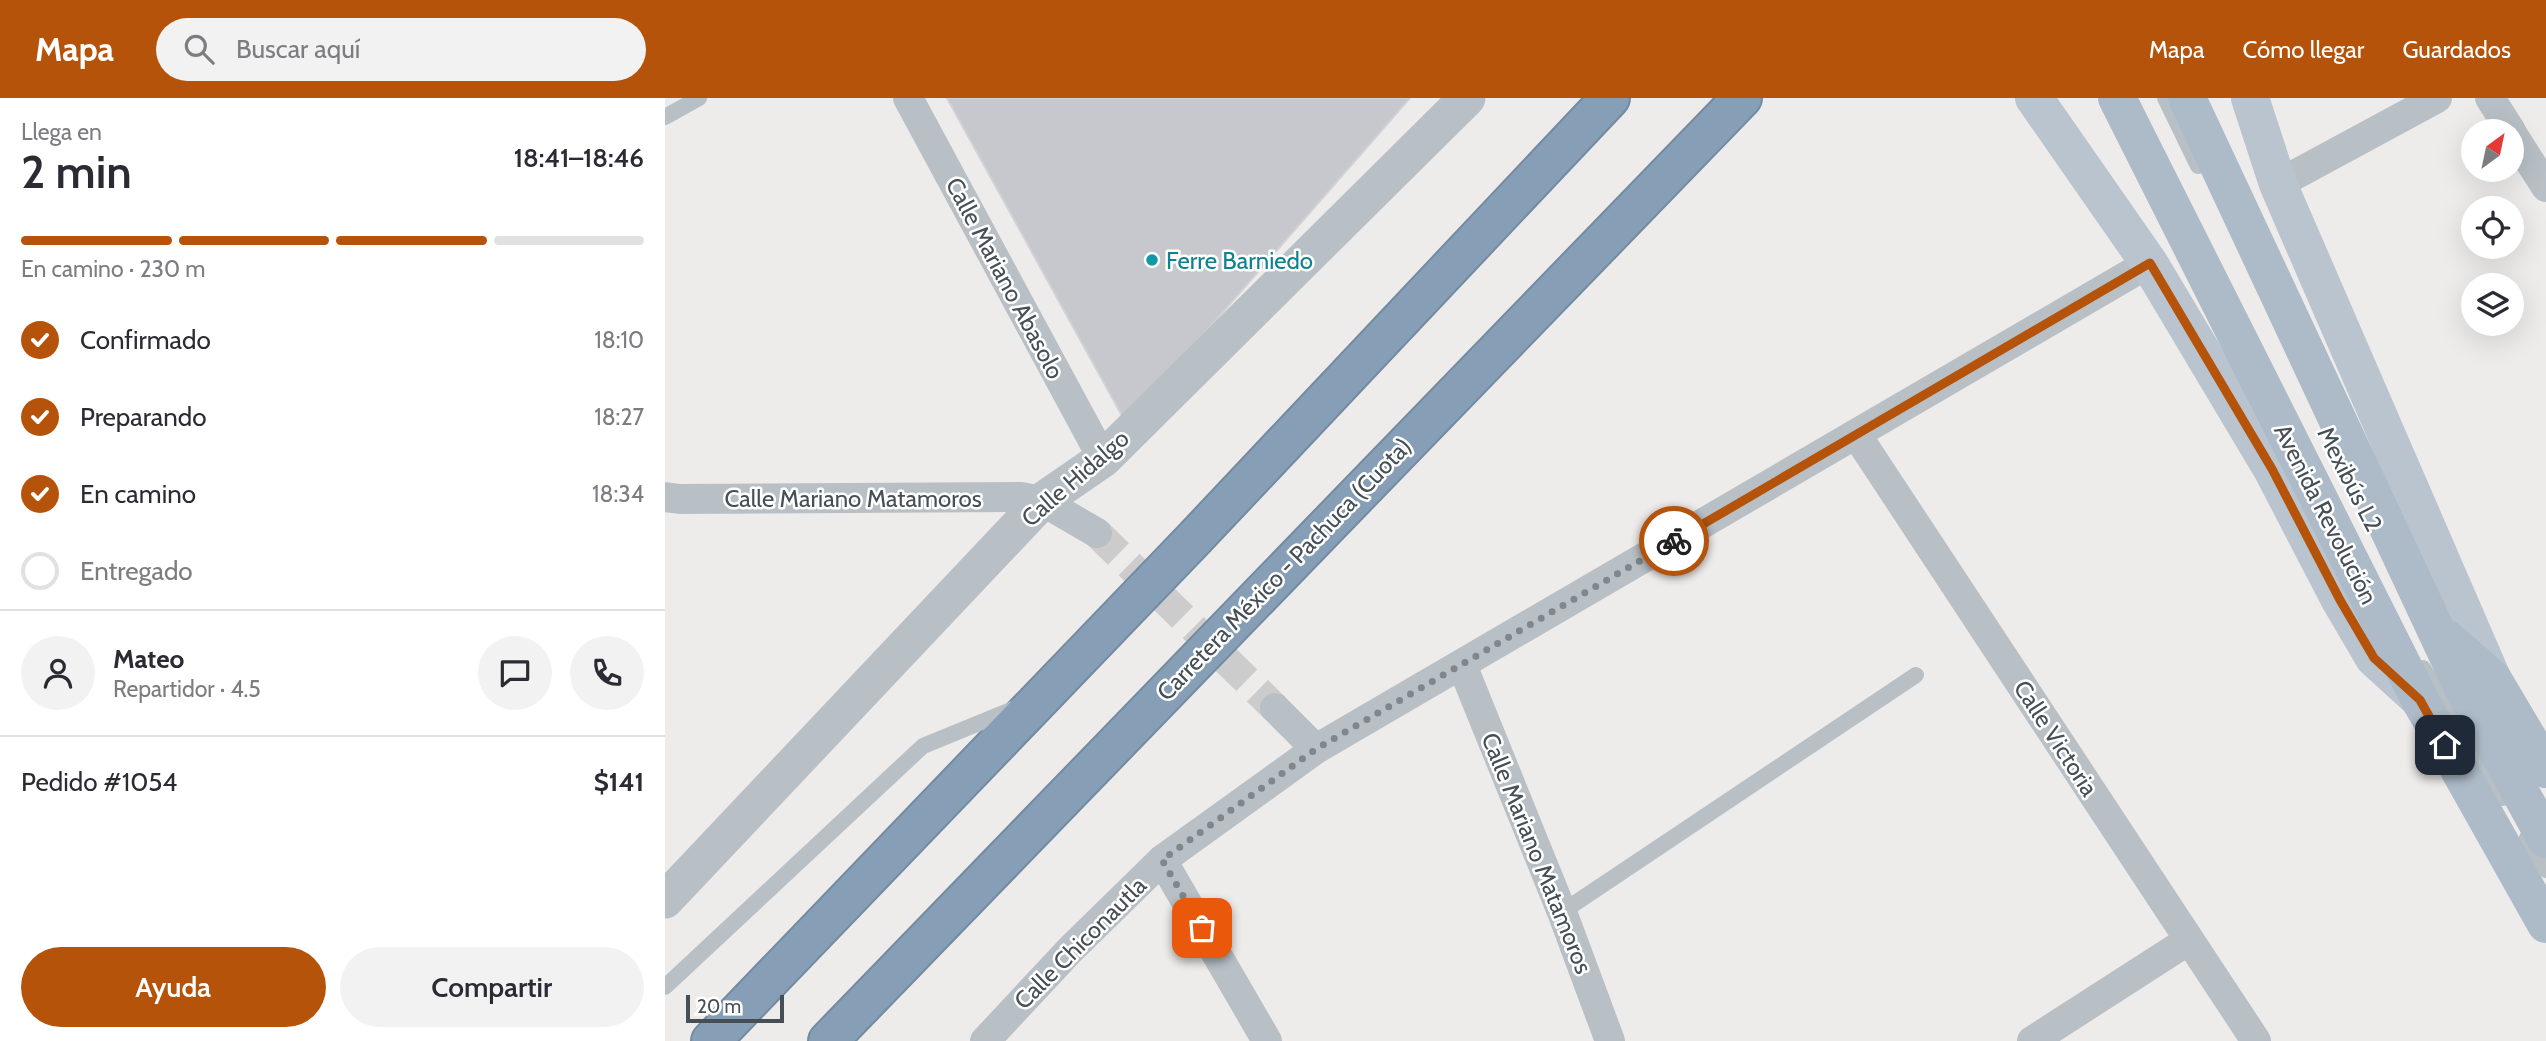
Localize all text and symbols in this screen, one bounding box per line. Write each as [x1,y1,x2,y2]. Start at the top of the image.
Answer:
search box [156,18,646,81]
text: Mapa [35,29,114,69]
icon: search [180,30,218,68]
text: Buscar aquí [236,33,360,65]
text: Mapa [2149,35,2205,64]
text: Cómo llegar [2243,35,2364,64]
text: Guardados [2402,35,2511,64]
text: Llega en [21,118,102,146]
north arrow [2461,119,2523,182]
map controls [2461,119,2524,336]
text: 18:41–18:46 [514,142,644,174]
text: 2 min [21,144,132,200]
street label: Calle Mariano Abasolo [940,172,1070,384]
button: locate [2461,196,2524,259]
place label: Ferre Barniedo [1166,246,1313,275]
marker: Ferre Barniedo [1144,252,1160,268]
text: En camino · 230 m [21,255,205,283]
button: layers [2461,273,2524,336]
icon: check [21,321,59,359]
text: Confirmado [80,324,211,356]
text: 18:10 [594,326,644,354]
icon: check [21,398,59,436]
text: Preparando [80,401,207,433]
text: 18:27 [594,403,644,431]
street label: Avenida Revolución [2268,419,2384,609]
street label: Mexibús L2 [2311,422,2389,536]
street label: Calle Hidalgo [1015,424,1135,532]
street label: Carretera México - Pachuca (Cuota) [1151,432,1417,706]
icon: check [21,475,59,513]
text: En camino [80,478,196,510]
text: 18:34 [592,480,644,508]
street label: Calle Mariano Matamoros [724,484,982,513]
courier [1639,506,1709,576]
icon: bike [1655,522,1693,560]
text: Entregado [80,555,193,587]
button: person [21,636,95,710]
button: chat [478,636,552,710]
button: phone [570,636,644,710]
text: Mateo [113,643,184,675]
text: Repartidor · 4.5 [113,675,261,703]
street label: Calle Victoria [2008,675,2104,802]
pin [2415,715,2475,775]
icon: home [2426,726,2464,764]
street label: Calle Mariano Matamoros [1475,728,1599,978]
text: Pedido #1054 [21,766,177,798]
text: $141 [594,766,644,798]
street label: Calle Chiconautla [1008,871,1152,1015]
pin [1172,898,1232,958]
icon: bag [1183,909,1221,947]
button: Ayuda [21,947,326,1027]
button: Compartir [340,947,644,1027]
scale bar [686,992,784,1024]
text: 20 m [697,995,741,1018]

